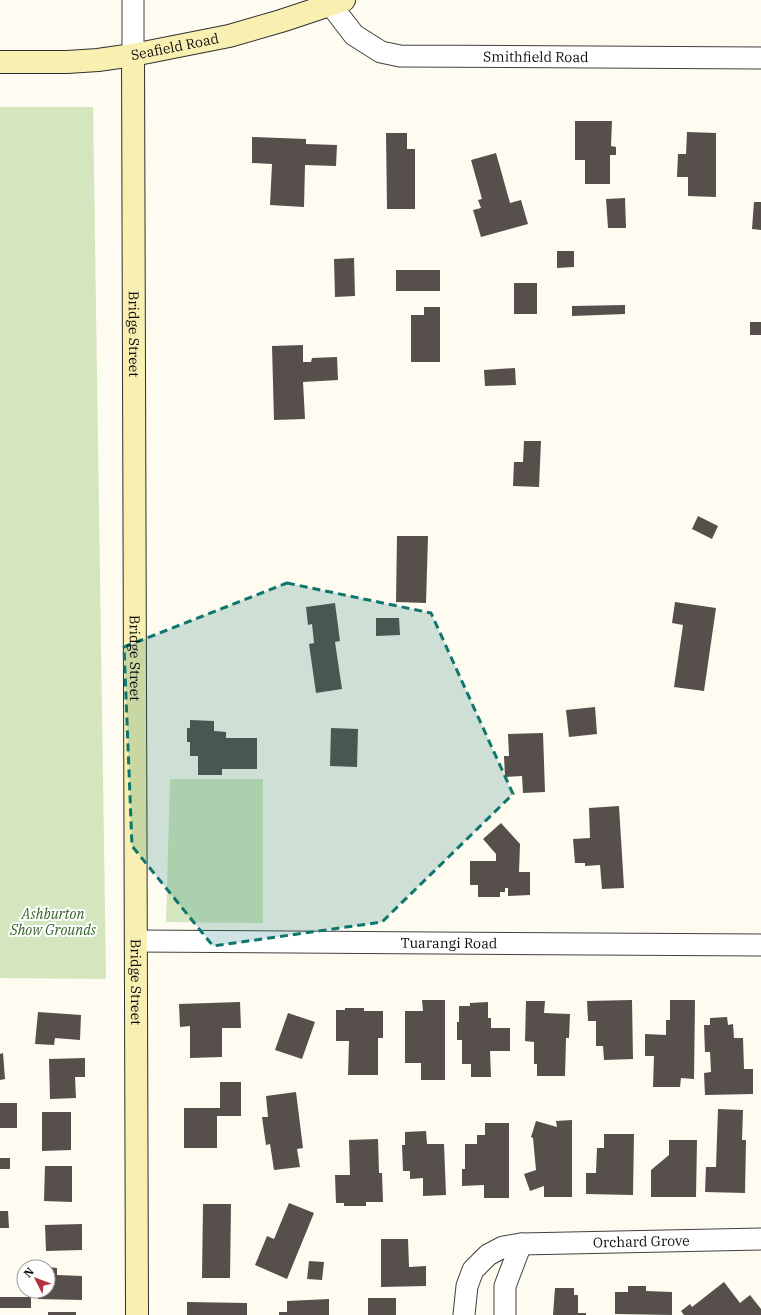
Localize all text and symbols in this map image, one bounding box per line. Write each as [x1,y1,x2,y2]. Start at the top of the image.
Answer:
street label: Seafield Road [129,29,221,64]
street label: Smithfield Road [483,47,589,66]
street label: Bridge Street [125,291,143,377]
street label: Bridge Street [126,615,144,701]
park label: Ashburton Show Grounds [9,905,97,939]
street label: Tuarangi Road [401,934,498,952]
street label: Bridge Street [127,939,145,1025]
street label: Orchard Grove [593,1231,690,1252]
north arrow [16,1259,56,1299]
text: N [20,1264,37,1280]

